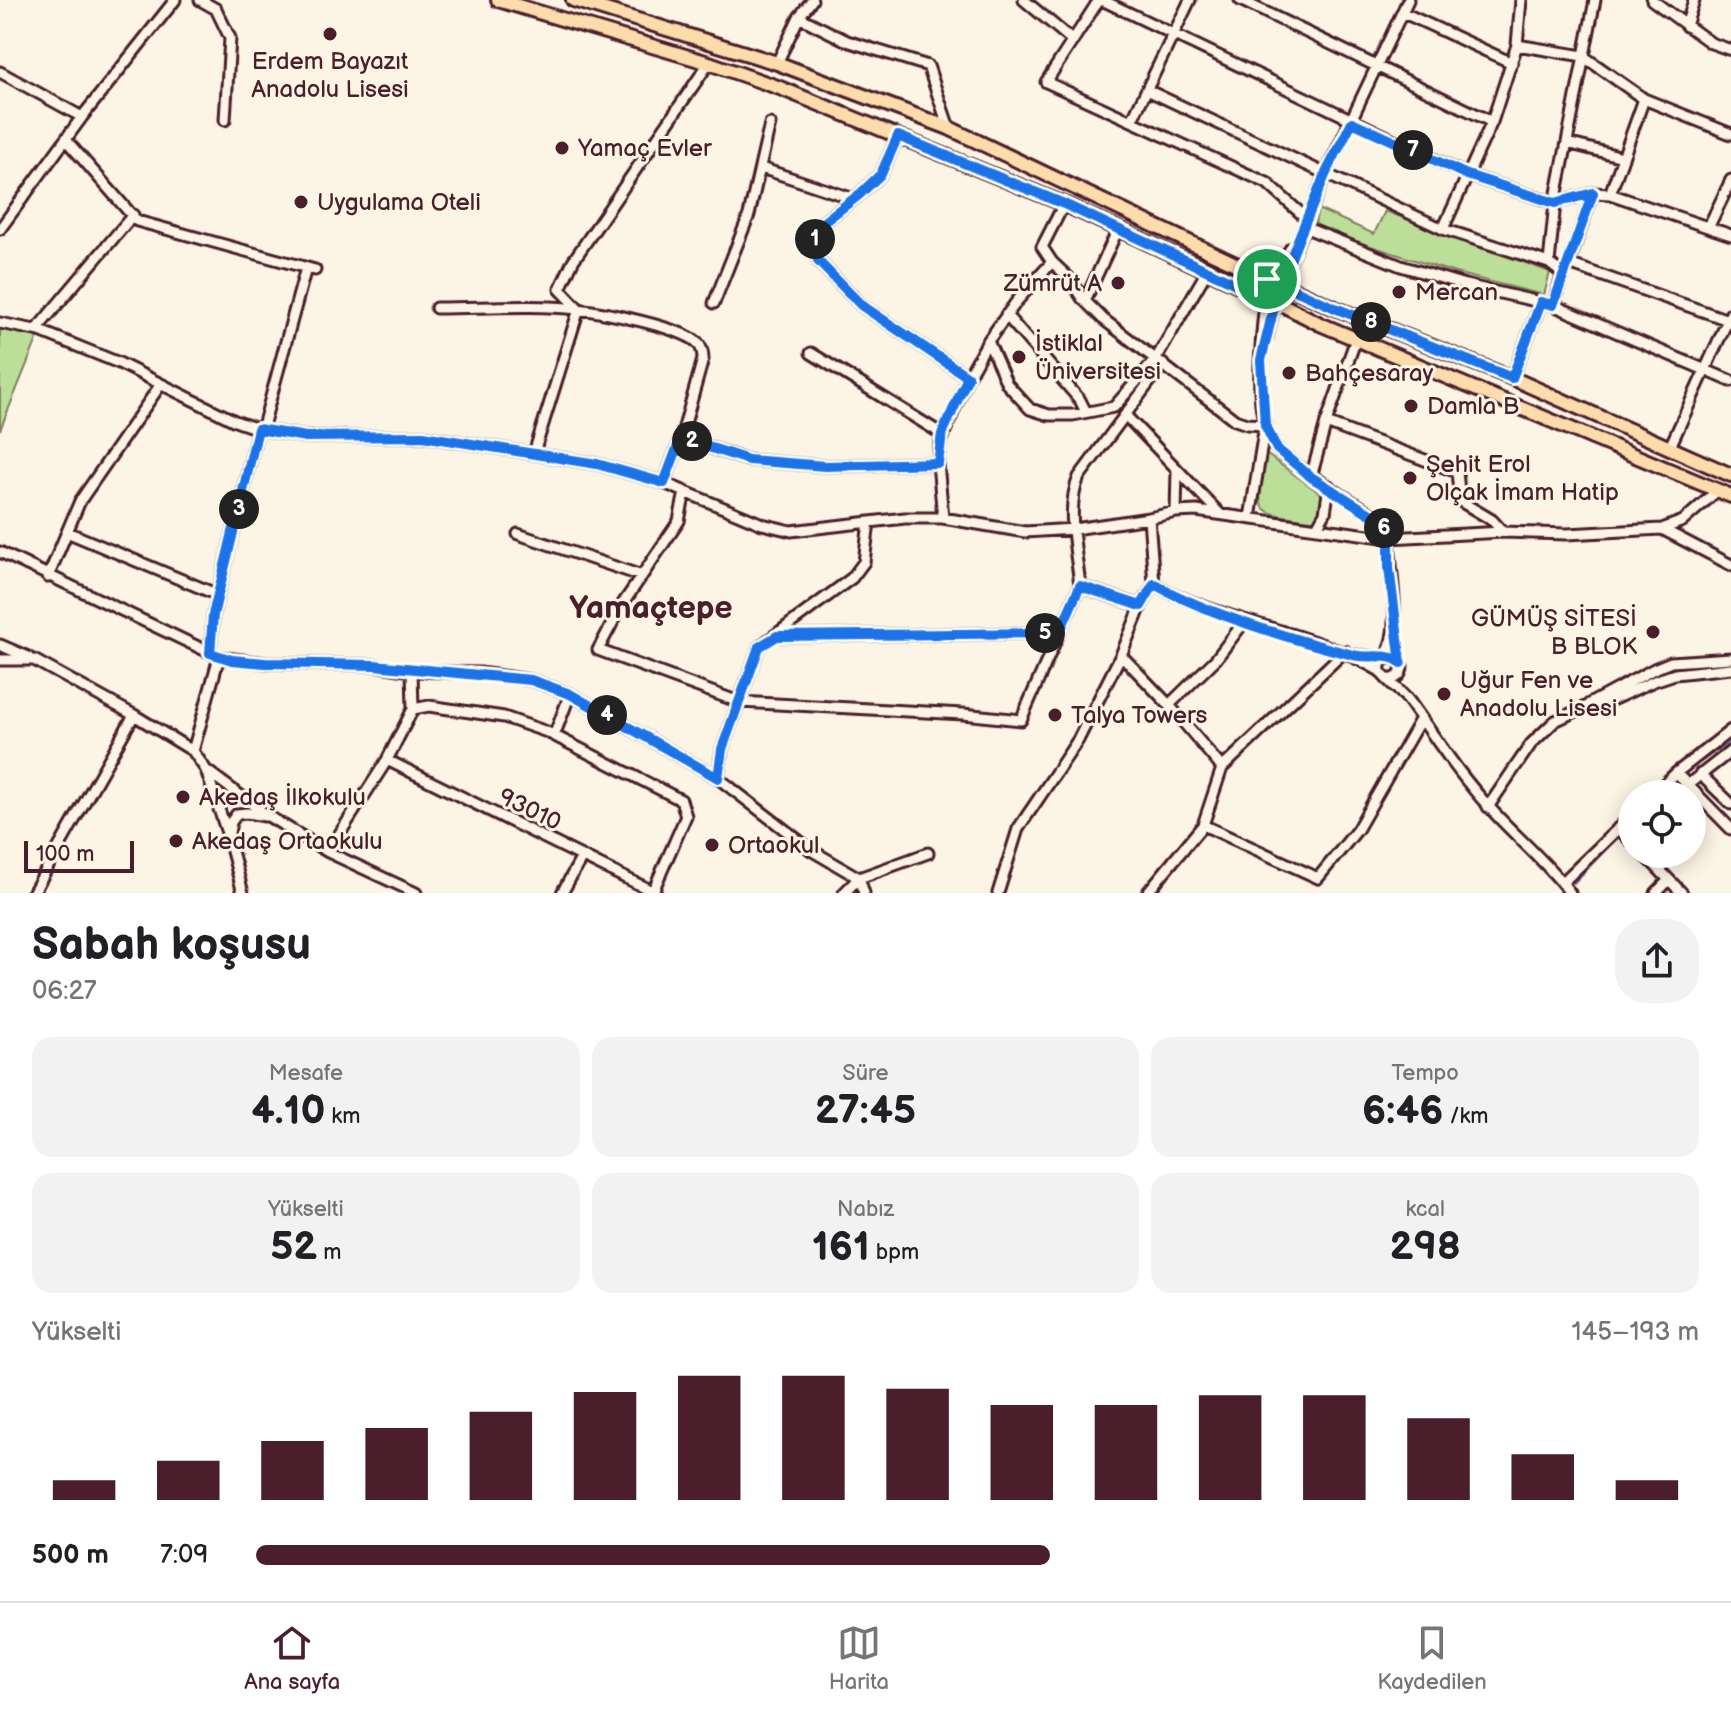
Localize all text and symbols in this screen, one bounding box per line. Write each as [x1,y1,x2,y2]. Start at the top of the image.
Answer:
marker: Erdem Bayazıt Anadolu Lisesi [321,25,339,43]
place label: Erdem Bayazıt Anadolu Lisesi [251,47,409,104]
pin: 7 [1393,130,1433,170]
place label: Yamaç Evler [577,134,712,163]
text: 7 [1407,136,1419,163]
marker: Yamaç Evler [553,139,571,157]
place label: Uygulama Oteli [317,188,481,217]
marker: Uygulama Oteli [292,193,310,211]
pin: 1 [795,219,835,259]
text: 1 [810,225,820,252]
pin [1233,245,1301,313]
icon: arrive [1245,257,1289,301]
place label: Zümrüt A [1003,269,1102,298]
marker: Zümrüt A [1109,274,1127,292]
place label: Mercan [1415,278,1498,307]
marker: Mercan [1390,283,1408,301]
pin: 8 [1351,302,1391,342]
text: 8 [1364,308,1378,335]
place label: İstiklal Üniversitesi [1035,329,1161,386]
marker: İstiklal Üniversitesi [1010,348,1028,366]
place label: Bahçesaray [1305,359,1434,388]
marker: Bahçesaray [1280,364,1298,382]
place label: Damla B [1427,392,1519,421]
marker: Damla B [1402,397,1420,415]
pin: 2 [672,421,712,461]
text: 2 [685,427,699,454]
place label: Şehit Erol Olçak İmam Hatip [1426,450,1619,507]
marker: Şehit Erol Olçak İmam Hatip [1401,469,1419,487]
pin: 3 [219,489,259,529]
text: 3 [233,495,245,522]
pin: 6 [1364,508,1404,548]
text: 6 [1377,514,1391,541]
district label: Yamaçtepe [569,589,733,628]
place label: GÜMÜŞ SİTESİ B BLOK [1471,604,1638,661]
pin: 5 [1025,613,1065,653]
text: 5 [1039,619,1051,646]
marker: GÜMÜŞ SİTESİ B BLOK [1644,623,1662,641]
place label: Uğur Fen ve Anadolu Lisesi [1460,666,1618,723]
marker: Uğur Fen ve Anadolu Lisesi [1435,685,1453,703]
pin: 4 [587,695,627,735]
text: 4 [601,701,613,728]
place label: Talya Towers [1071,701,1208,730]
marker: Talya Towers [1046,706,1064,724]
map controls [1618,780,1706,868]
button: locate [1618,780,1706,868]
street label: 93010 [494,782,566,837]
place label: Akedaş İlkokulu [199,783,366,812]
marker: Akedaş İlkokulu [174,788,192,806]
place label: Akedaş Ortaokulu [192,827,383,856]
place label: Ortaokul [728,831,819,860]
marker: Akedaş Ortaokulu [167,832,185,850]
marker: Ortaokul [703,836,721,854]
scale bar [24,837,134,873]
text: 100 m [36,841,95,868]
text: Sabah koşusu [32,919,311,972]
button: share [1615,919,1699,1003]
text: 06:27 [32,976,97,1007]
text: Mesafe [269,1060,343,1087]
text: Süre [842,1060,889,1087]
text: Tempo [1391,1060,1459,1087]
text: 4.10 [251,1087,325,1135]
text: 27:45 [815,1087,916,1135]
text: 6:46 [1362,1087,1444,1135]
text: km [325,1103,360,1130]
text: /km [1444,1103,1488,1130]
text: Yükselti [268,1196,344,1223]
text: Nabız [837,1196,894,1223]
text: kcal [1405,1196,1445,1223]
text: 52 [270,1223,317,1271]
text: 161 [812,1223,870,1271]
text: 298 [1389,1223,1461,1271]
text: m [317,1239,341,1266]
text: bpm [870,1239,919,1266]
text: Yükselti [32,1317,122,1348]
text: 145–193 m [1571,1317,1699,1348]
text: 500 m [32,1540,109,1571]
text: 7:09 [160,1540,208,1571]
tab: Ana sayfa [244,1621,340,1696]
tab: Harita [829,1621,889,1696]
tab: Kaydedilen [1377,1621,1487,1696]

